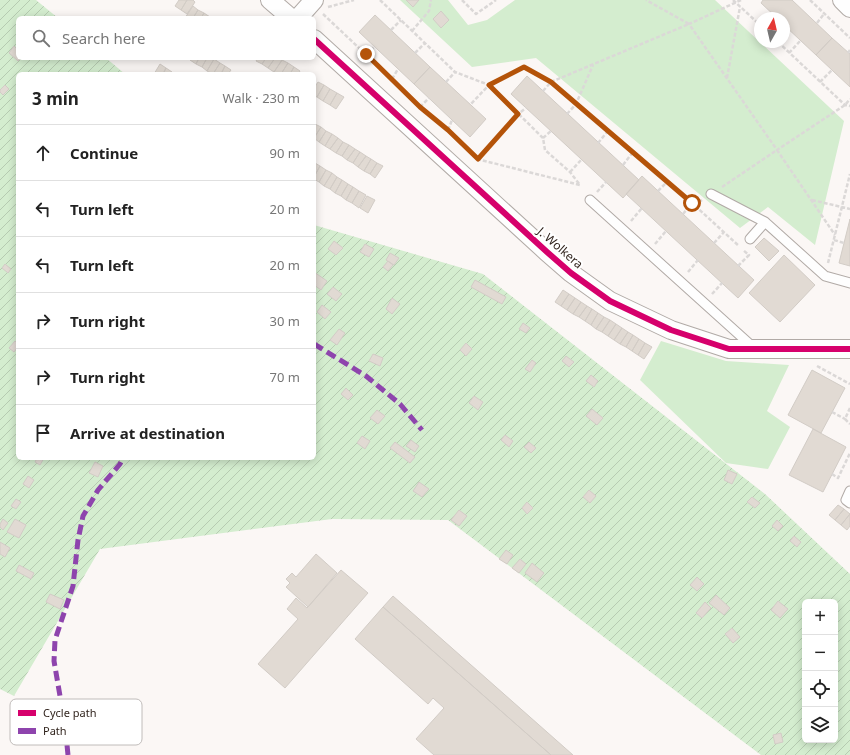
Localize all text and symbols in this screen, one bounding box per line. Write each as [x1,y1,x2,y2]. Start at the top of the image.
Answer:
north arrow [754,12,790,48]
search box [16,16,316,60]
icon: search [30,27,52,49]
text: Search here [62,28,145,48]
route end [357,45,375,63]
text: 3 min [32,87,79,110]
text: Walk · 230 m [222,89,300,107]
icon: ahead [32,142,54,164]
text: Continue [70,143,138,163]
text: 90 m [270,144,300,162]
route start [683,194,701,212]
icon: left [32,198,54,220]
text: Turn left [70,199,134,219]
text: 20 m [270,200,300,218]
street label: J. Wolkera [533,222,587,272]
icon: left [32,254,54,276]
text: Turn left [70,255,134,275]
text: 20 m [270,256,300,274]
icon: right [32,310,54,332]
text: Turn right [70,311,145,331]
text: 30 m [270,312,300,330]
icon: right [32,366,54,388]
text: Turn right [70,367,145,387]
text: 70 m [270,368,300,386]
icon: arrive [32,422,54,444]
text: Arrive at destination [70,423,225,443]
map controls [802,599,838,743]
button: + [802,599,838,635]
button: − [802,635,838,671]
button: locate [802,671,838,707]
legend [10,699,142,745]
text: Cycle path [43,705,96,720]
button: layers [802,707,838,743]
text: Path [43,723,67,738]

